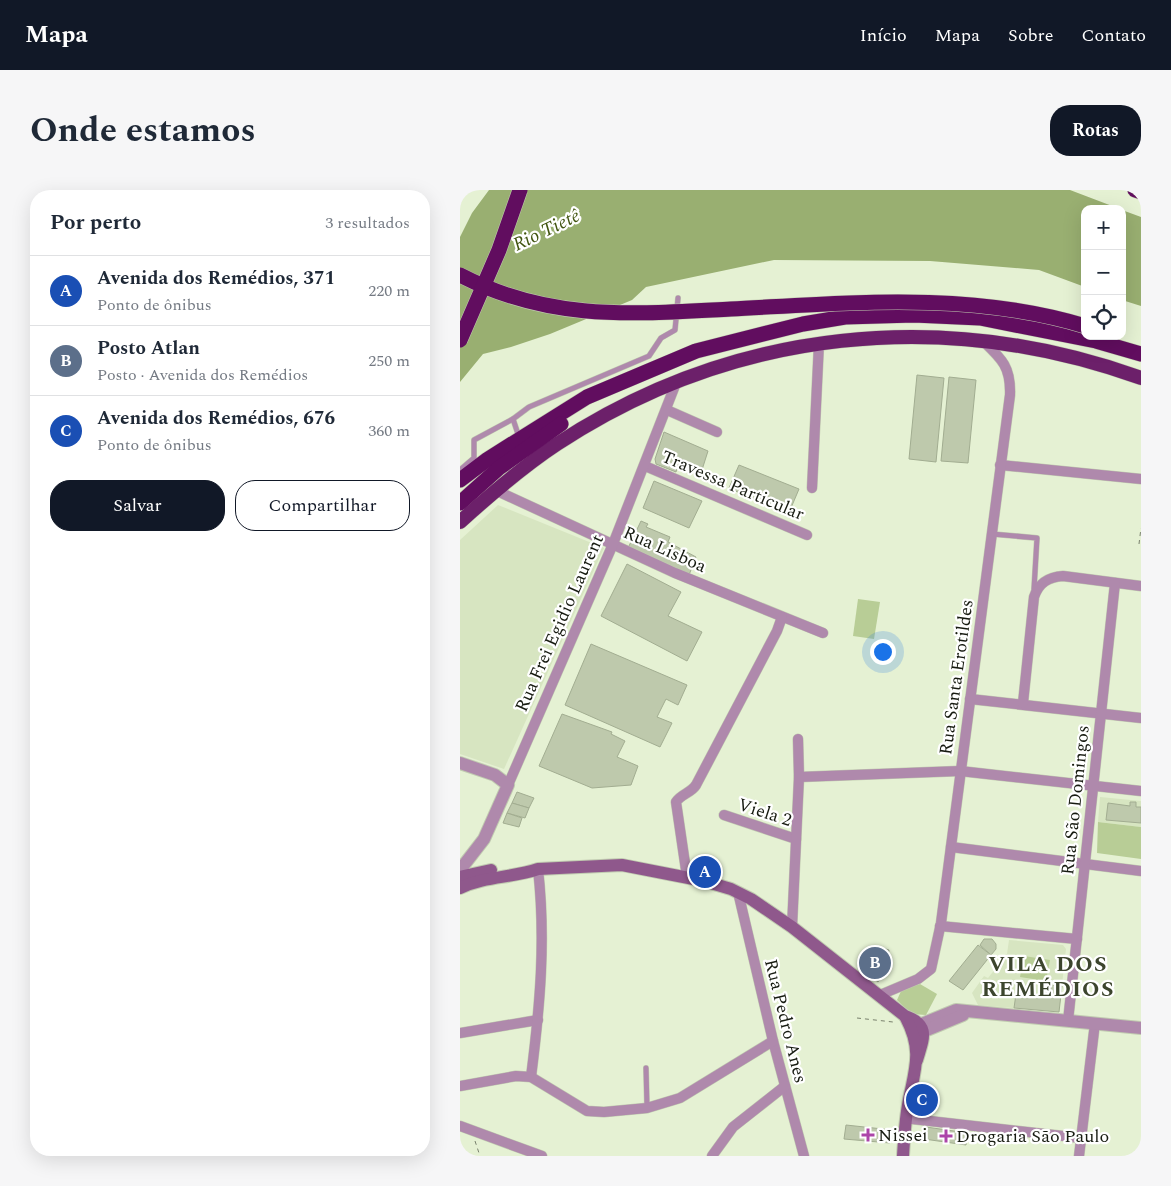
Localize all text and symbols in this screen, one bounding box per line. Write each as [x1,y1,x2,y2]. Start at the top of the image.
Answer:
text: Mapa [25,17,88,53]
text: Início [860,22,907,49]
text: Mapa [935,22,980,49]
text: Sobre [1008,22,1053,49]
text: Contato [1081,22,1146,49]
text: Onde estamos [30,104,256,157]
button: Rotas [1050,105,1141,156]
water label: Rio Tietê [508,201,586,259]
map controls [1081,205,1126,340]
button: + [1081,205,1126,250]
text: Por perto [50,207,141,239]
text: 3 resultados [325,211,410,235]
button: − [1081,250,1126,295]
text: Avenida dos Remédios, 371 [97,264,335,293]
text: A [60,279,72,303]
text: 220 m [368,279,410,303]
text: Ponto de ônibus [97,293,212,317]
button: locate [1081,295,1126,340]
text: Posto Atlan [97,334,200,363]
text: B [60,349,72,373]
text: 250 m [368,349,410,373]
text: Posto · Avenida dos Remédios [97,363,308,387]
text: Avenida dos Remédios, 676 [97,404,335,433]
text: C [60,419,72,443]
text: 360 m [368,419,410,443]
text: Ponto de ônibus [97,433,212,457]
street label: Travessa Particular [657,443,808,528]
button: Salvar [50,480,225,531]
button: Compartilhar [235,480,410,531]
street label: Rua Lisboa [619,519,711,580]
street label: Rua Frei Egidio Laurent [508,530,611,716]
street label: Rua Santa Erotildes [932,598,981,756]
your location [870,639,896,665]
street label: Rua São Domingos [1054,724,1097,876]
street label: Viela 2 [734,791,795,834]
pin: A [689,853,721,891]
pin: B [859,944,891,982]
district label: VILA DOS REMÉDIOS [981,948,1115,1006]
street label: Rua Pedro Anes [757,956,814,1086]
pin: C [906,1081,938,1119]
place label: Nissei [878,1122,928,1149]
place label: Drogaria São Paulo [956,1123,1109,1150]
marker: Nissei [862,1129,874,1141]
marker: Drogaria São Paulo [940,1130,952,1142]

